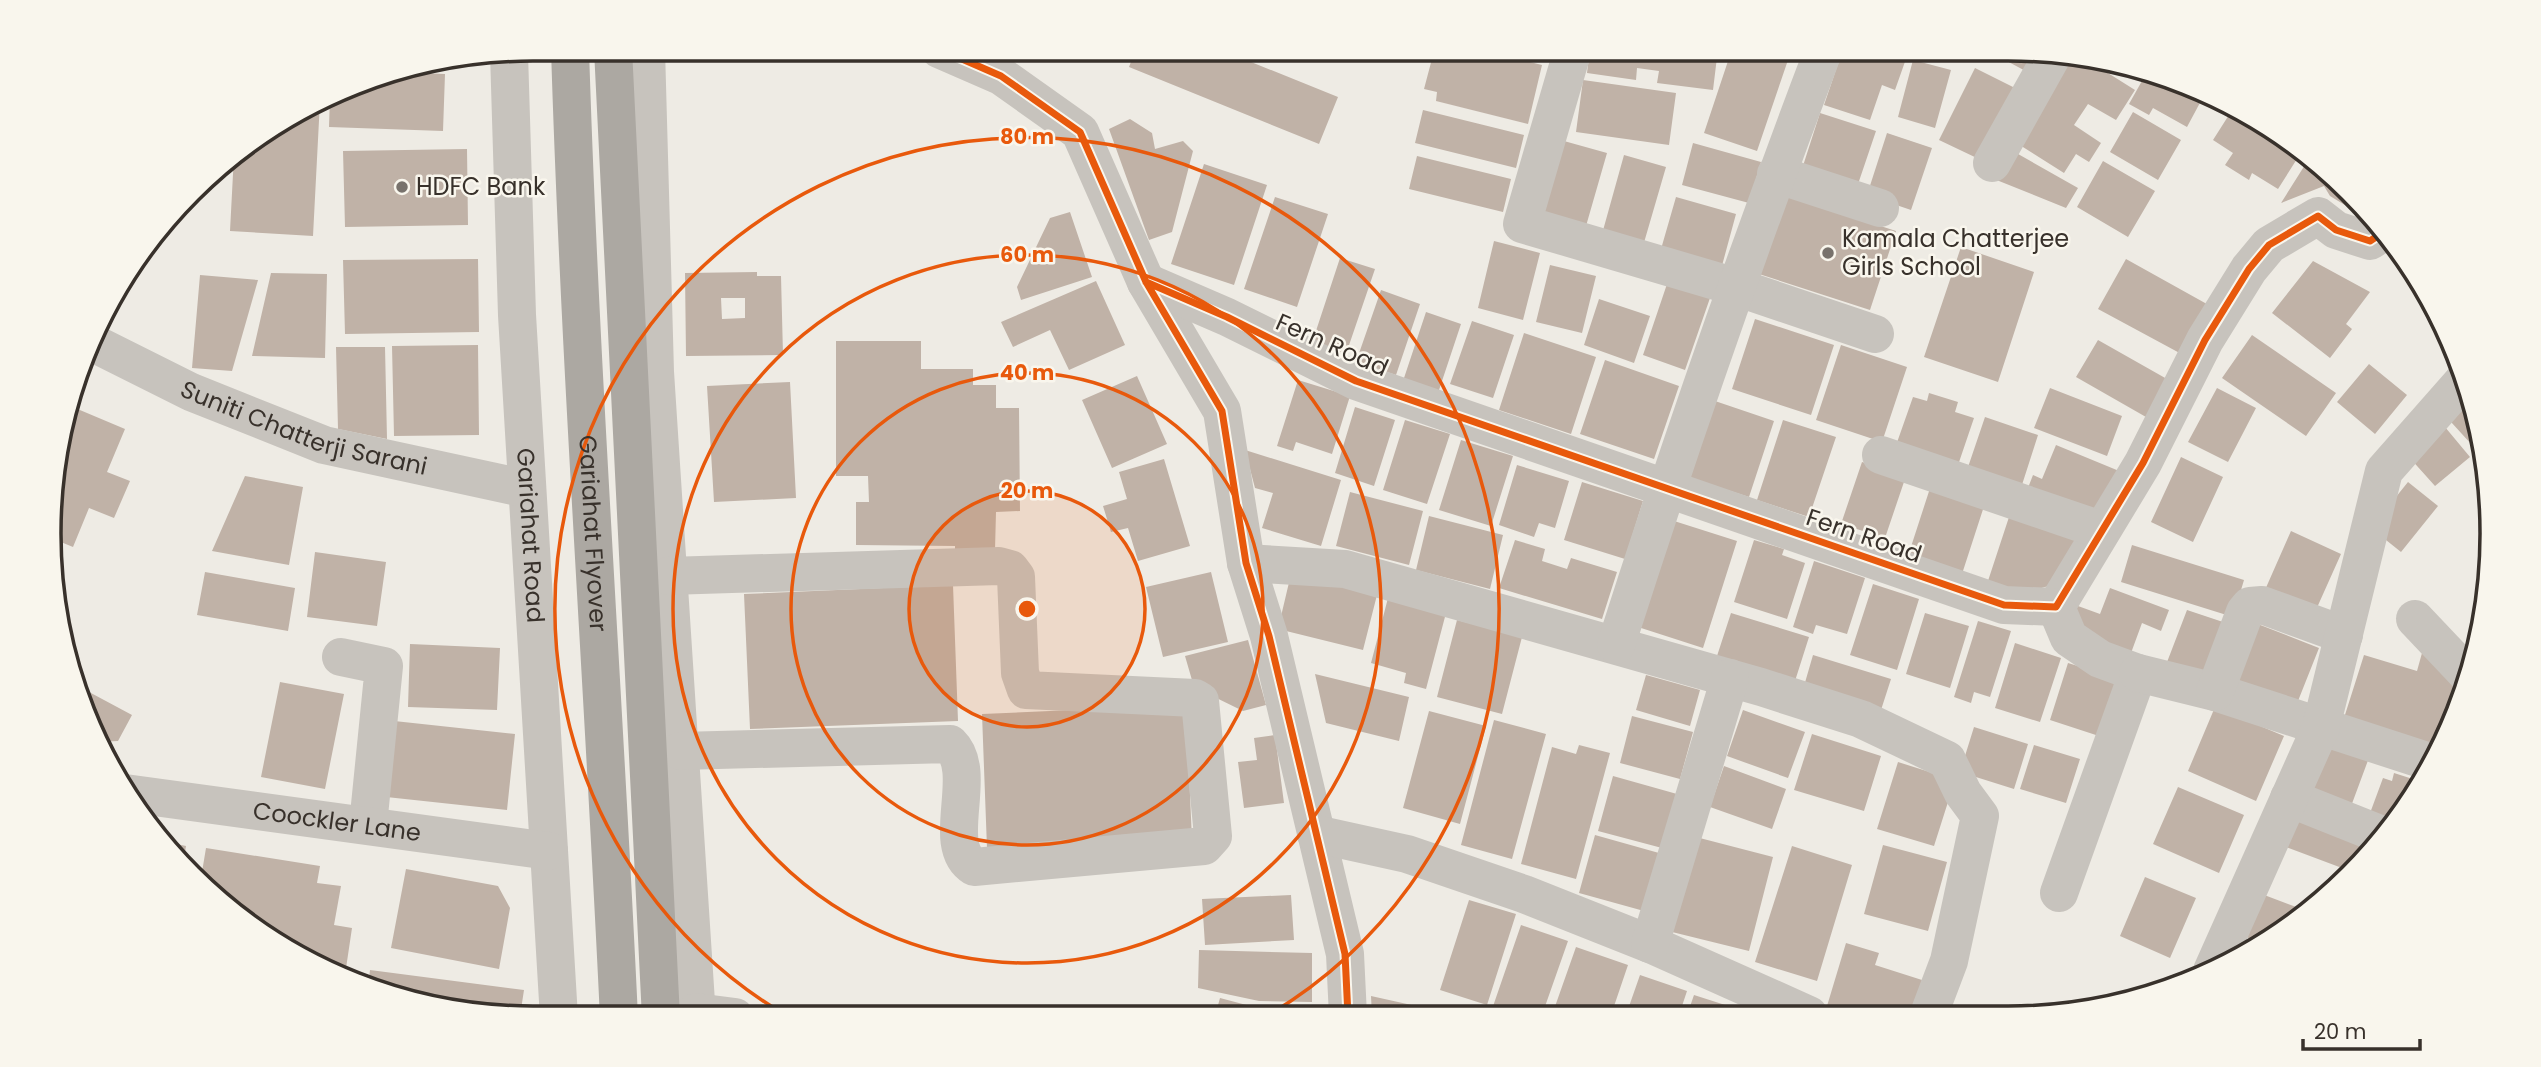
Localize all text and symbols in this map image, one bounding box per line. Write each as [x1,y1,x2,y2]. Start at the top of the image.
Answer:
text: 80 m [1000,122,1054,151]
place label: HDFC Bank [416,170,546,203]
marker: HDFC Bank [394,179,410,195]
place label: Kamala Chatterjee Girls School [1842,222,2069,283]
text: 60 m [1000,240,1054,269]
marker: Kamala Chatterjee Girls School [1820,245,1836,261]
street label: Fern Road [1271,305,1394,384]
text: 40 m [1000,358,1054,387]
street label: Suniti Chatterji Sarani [175,372,430,483]
street label: Gariahat Flyover [571,434,615,633]
street label: Gariahat Road [509,447,552,624]
text: 20 m [1001,476,1053,505]
street label: Fern Road [1802,500,1926,571]
centre of rings [1015,597,1039,621]
street label: Coockler Lane [251,794,423,849]
scale bar [2303,1007,2420,1052]
text: 20 m [2314,1017,2367,1046]

